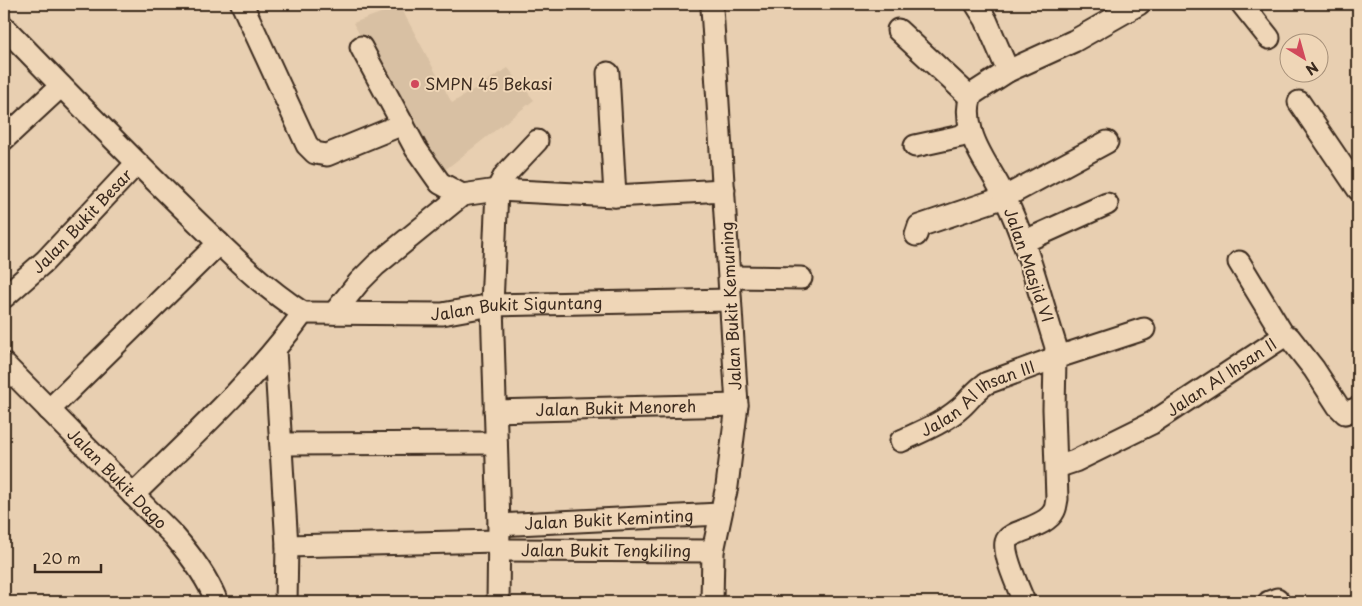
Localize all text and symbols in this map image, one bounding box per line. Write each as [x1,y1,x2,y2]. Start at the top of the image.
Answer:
north arrow [1280,32,1330,82]
text: N [1301,57,1323,81]
place label: SMPN 45 Bekasi [425,71,553,95]
marker: SMPN 45 Bekasi [409,78,421,90]
street label: Jalan Bukit Besar [26,162,138,278]
street label: Jalan Masjid VI [999,204,1061,325]
street label: Jalan Bukit Kemuning [714,221,746,391]
street label: Jalan Bukit Siguntang [431,290,602,325]
street label: Jalan Al Ihsan II [1161,331,1281,422]
street label: Jalan Al Ihsan III [916,353,1038,441]
street label: Jalan Bukit Menoreh [535,393,696,421]
street label: Jalan Bukit Dago [62,422,173,534]
street label: Jalan Bukit Keminting [524,502,694,535]
street label: Jalan Bukit Tengkiling [521,537,691,562]
scale bar [35,541,101,573]
text: 20 m [42,546,81,569]

